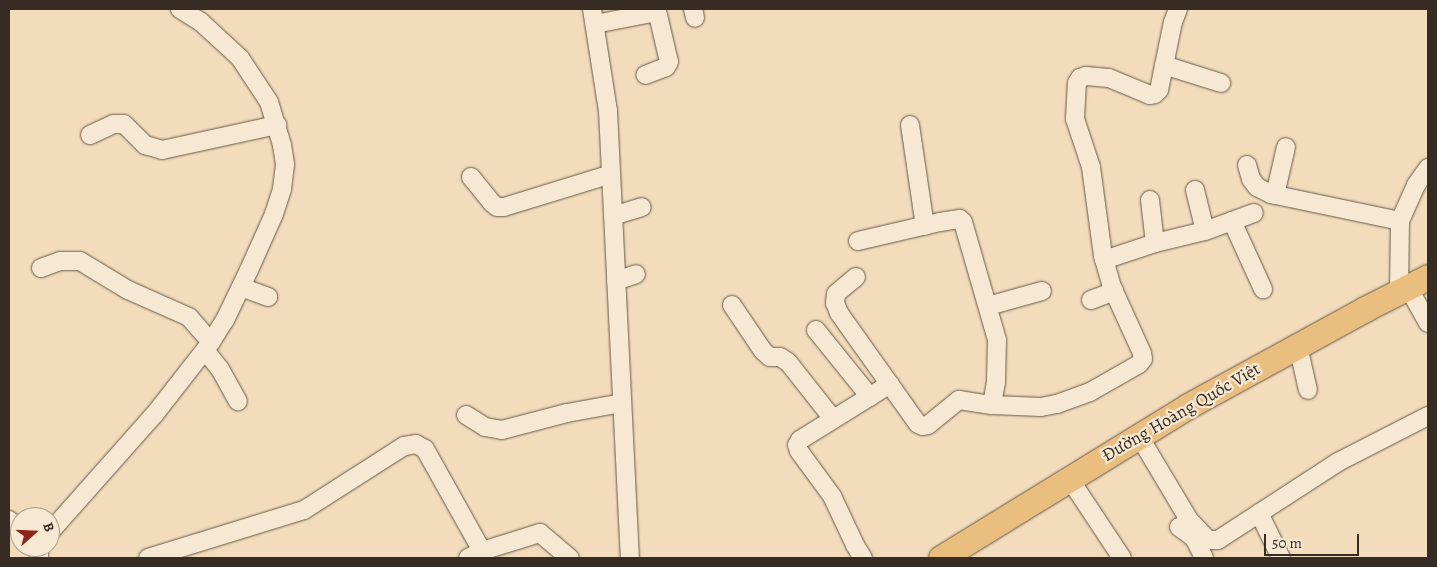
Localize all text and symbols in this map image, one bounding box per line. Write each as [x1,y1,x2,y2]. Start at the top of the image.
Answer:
street label: Đường Hoàng Quốc Việt [1098,358,1264,466]
north arrow [10,507,60,557]
text: B [38,520,59,534]
scale bar [1267,524,1362,556]
text: 50 m [1272,533,1302,553]

